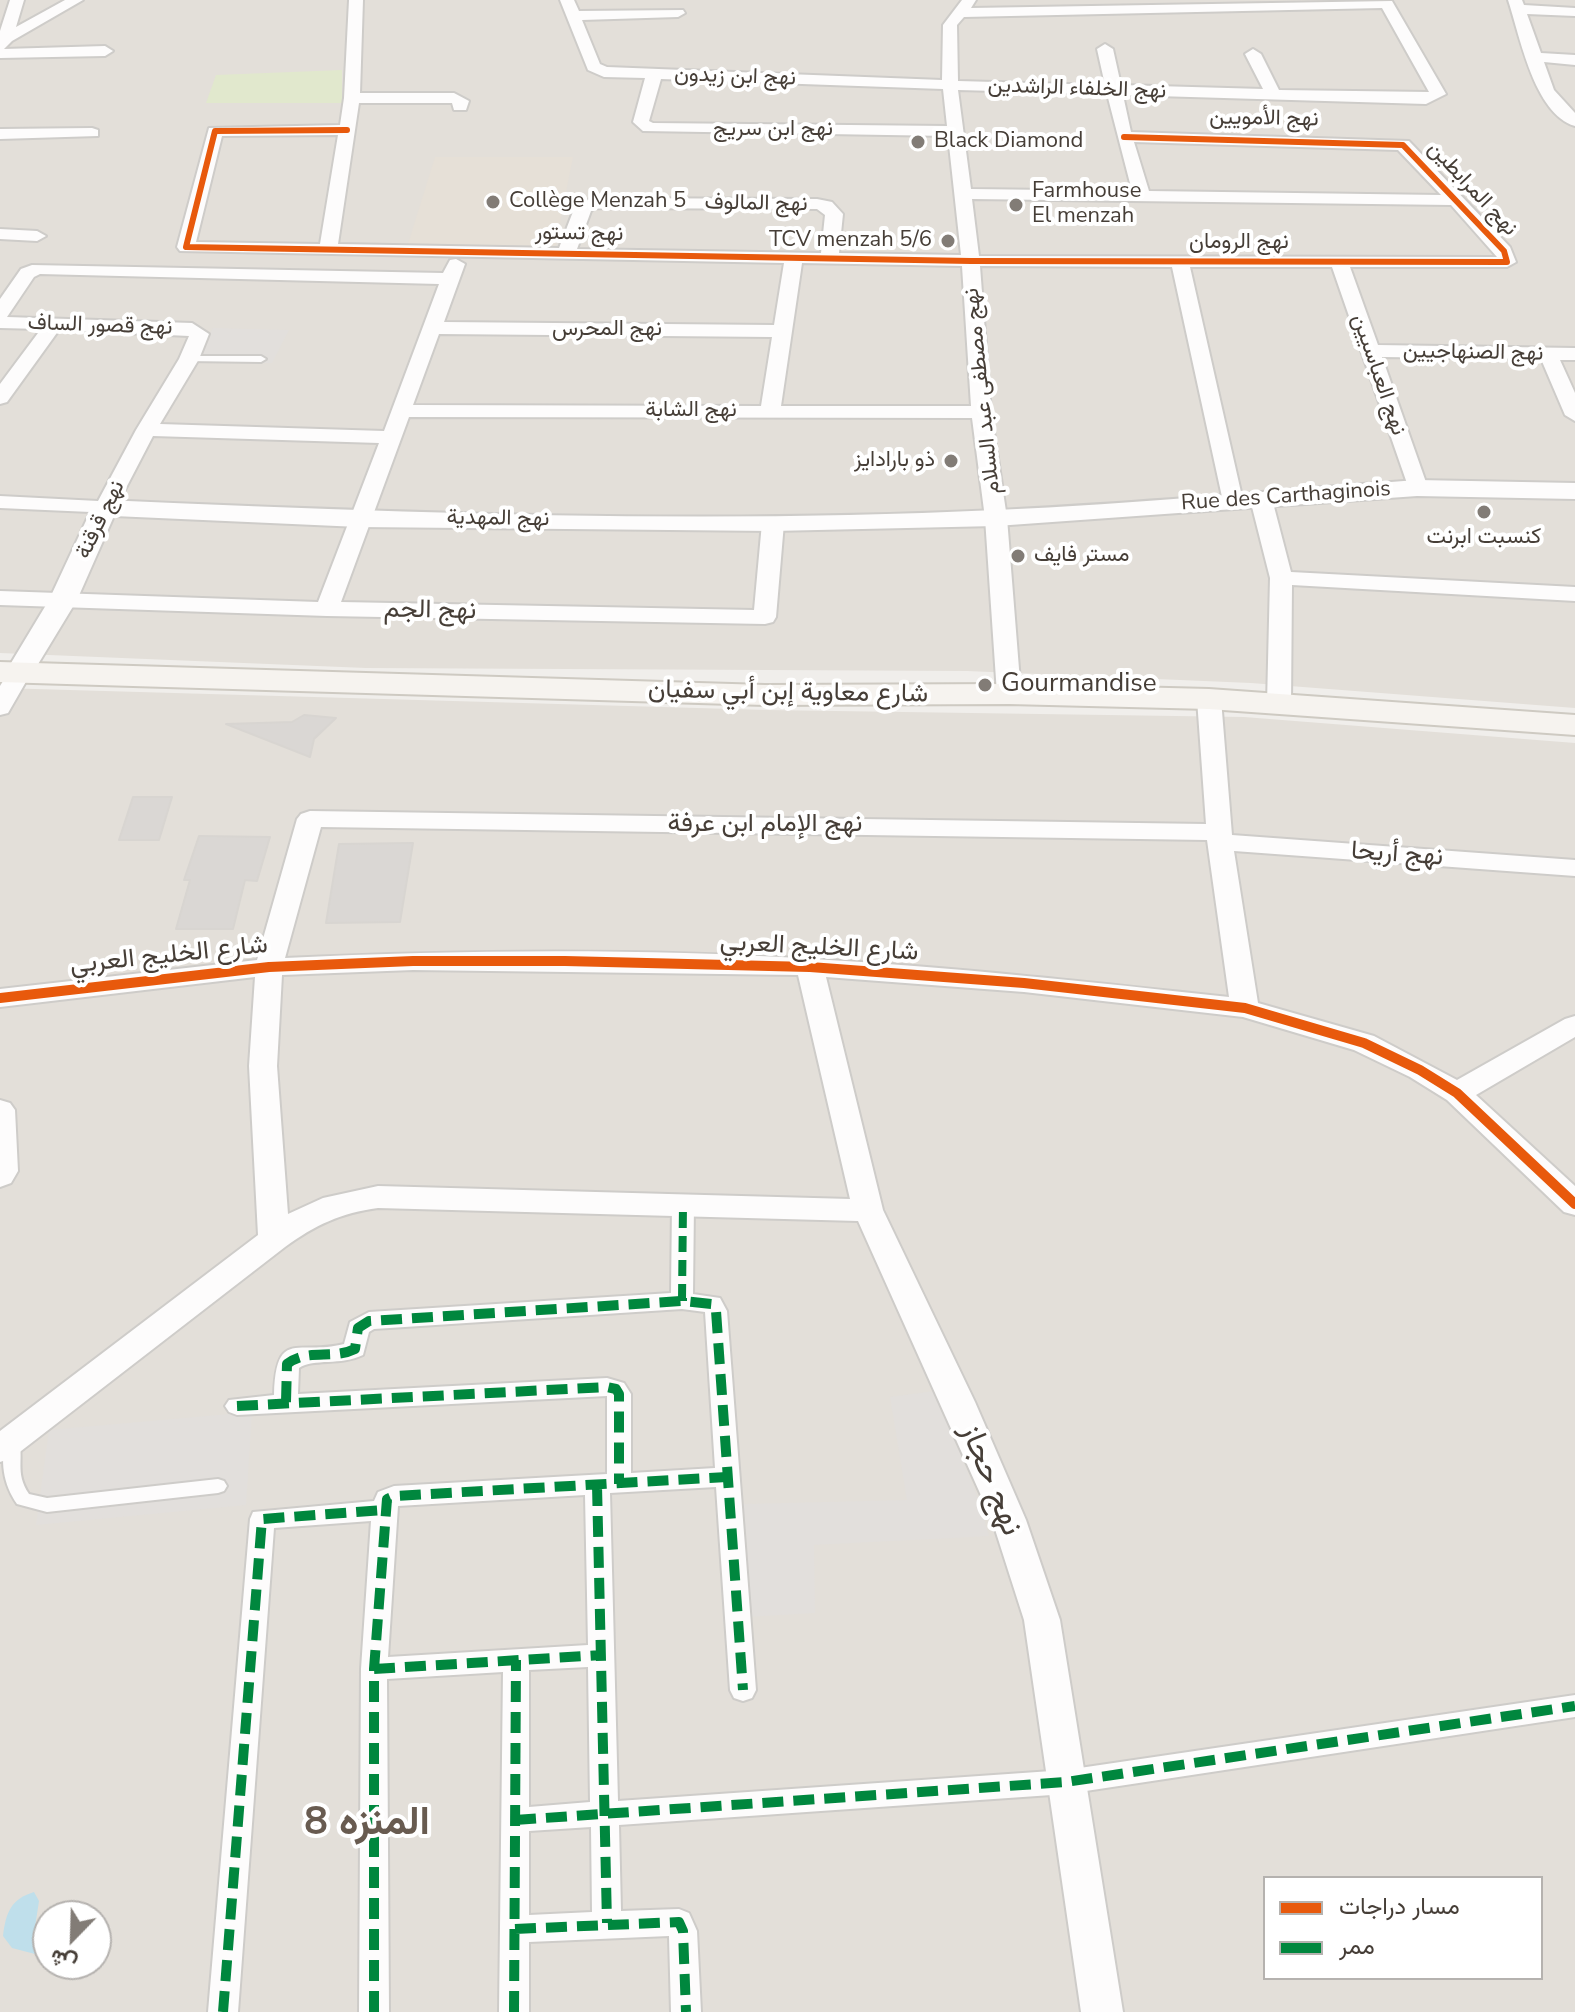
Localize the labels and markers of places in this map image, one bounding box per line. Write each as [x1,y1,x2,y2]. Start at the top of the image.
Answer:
place label: Black Diamond [934,129,1083,155]
marker: Black Diamond [909,133,927,151]
place label: Farmhouse El menzah [1032,179,1141,230]
place label: Collège Menzah 5 [509,189,686,215]
marker: Collège Menzah 5 [484,193,502,211]
marker: Farmhouse El menzah [1007,196,1025,214]
place label: TCV menzah 5/6 [769,228,932,254]
marker: TCV menzah 5/6 [939,232,957,250]
place label: ذو بارادايز [854,448,935,474]
marker: ذو بارادايز [942,452,960,470]
marker: كنسبت ابرنت [1475,503,1493,521]
place label: كنسبت ابرنت [1427,525,1541,551]
place label: مستر فايف [1034,543,1129,569]
marker: مستر فايف [1009,547,1027,565]
place label: Gourmandise [1001,669,1157,701]
marker: Gourmandise [976,676,994,694]

